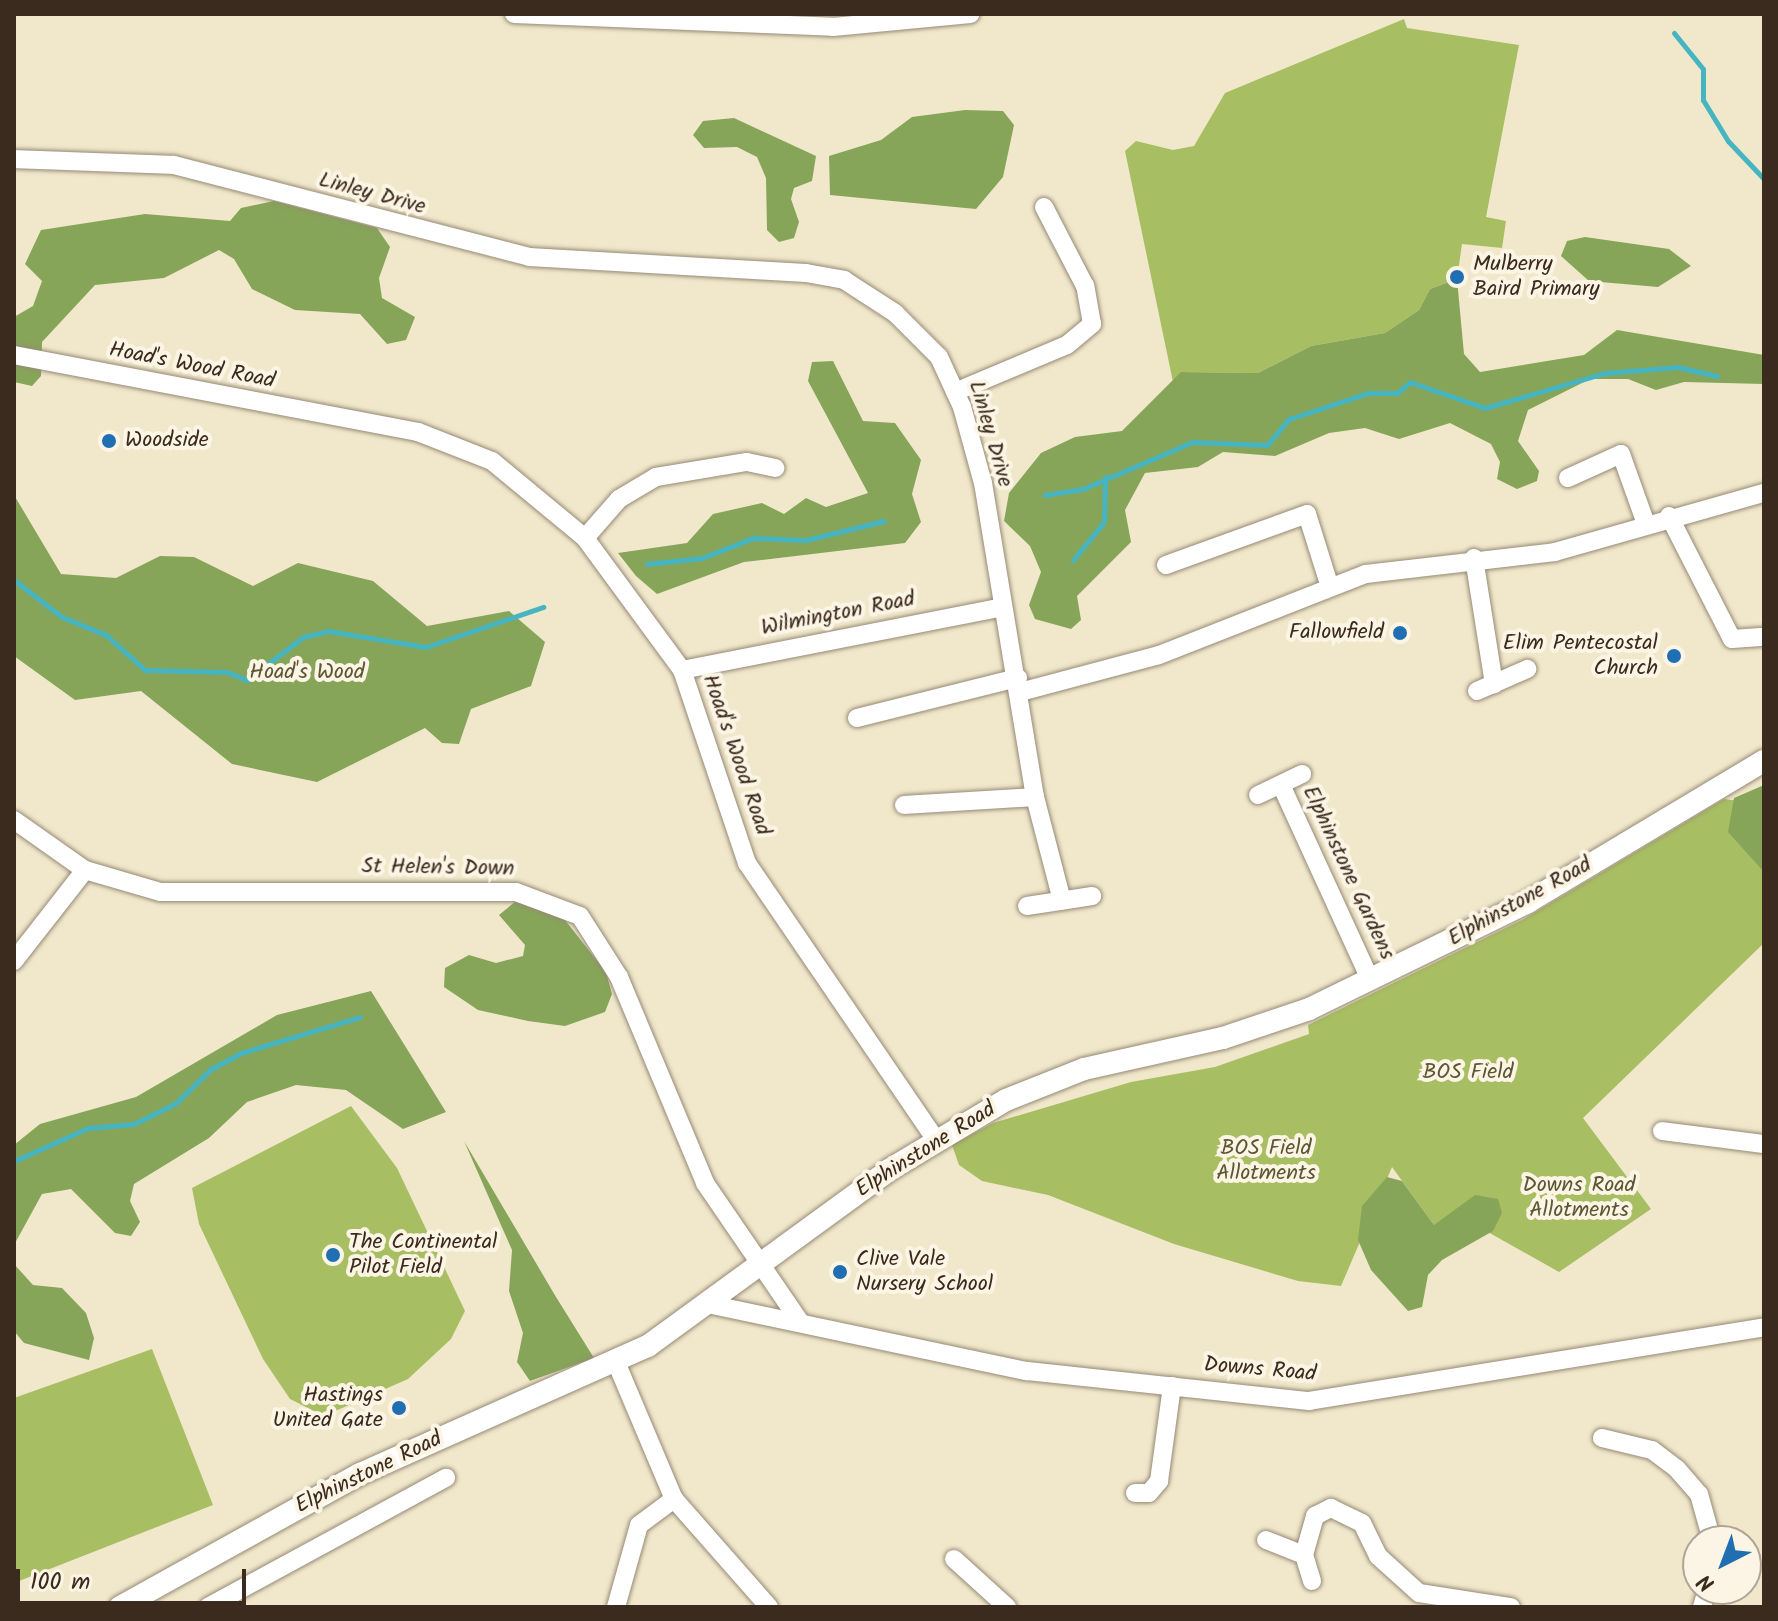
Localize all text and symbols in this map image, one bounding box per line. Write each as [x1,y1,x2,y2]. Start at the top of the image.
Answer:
street label: Linley Drive [316,167,428,221]
place label: Mulberry Baird Primary [1473,251,1600,302]
marker: Mulberry Baird Primary [1448,268,1466,286]
street label: Hoad's Wood Road [107,337,277,395]
street label: Linley Drive [962,378,1018,490]
place label: Woodside [125,428,209,454]
marker: Woodside [100,432,118,450]
street label: Wilmington Road [759,586,917,642]
place label: Fallowfield [1289,620,1384,646]
marker: Fallowfield [1391,624,1409,642]
place label: Elim Pentecostal Church [1503,630,1658,682]
marker: Elim Pentecostal Church [1665,647,1683,665]
park label: Hoad's Wood [249,660,365,686]
street label: Hoad's Wood Road [696,671,776,839]
street label: Elphinstone Gardens [1296,782,1400,964]
street label: Elphinstone Road [1444,852,1596,952]
street label: St Helen's Down [361,853,515,883]
park label: BOS Field [1422,1060,1514,1086]
street label: Elphinstone Road [851,1096,1001,1204]
park label: BOS Field Allotments [1216,1135,1316,1186]
park label: Downs Road Allotments [1523,1172,1635,1224]
place label: The Continental Pilot Field [349,1229,497,1280]
marker: The Continental Pilot Field [324,1246,342,1264]
place label: Clive Vale Nursery School [856,1246,993,1298]
marker: Clive Vale Nursery School [831,1263,849,1281]
street label: Downs Road [1203,1352,1317,1388]
place label: Hastings United Gate [272,1382,383,1434]
marker: Hastings United Gate [390,1399,408,1417]
street label: Elphinstone Road [291,1426,447,1520]
north arrow [1682,1525,1762,1605]
scale bar [20,1553,250,1603]
text: 100 m [30,1563,90,1602]
text: N [1690,1564,1724,1599]

